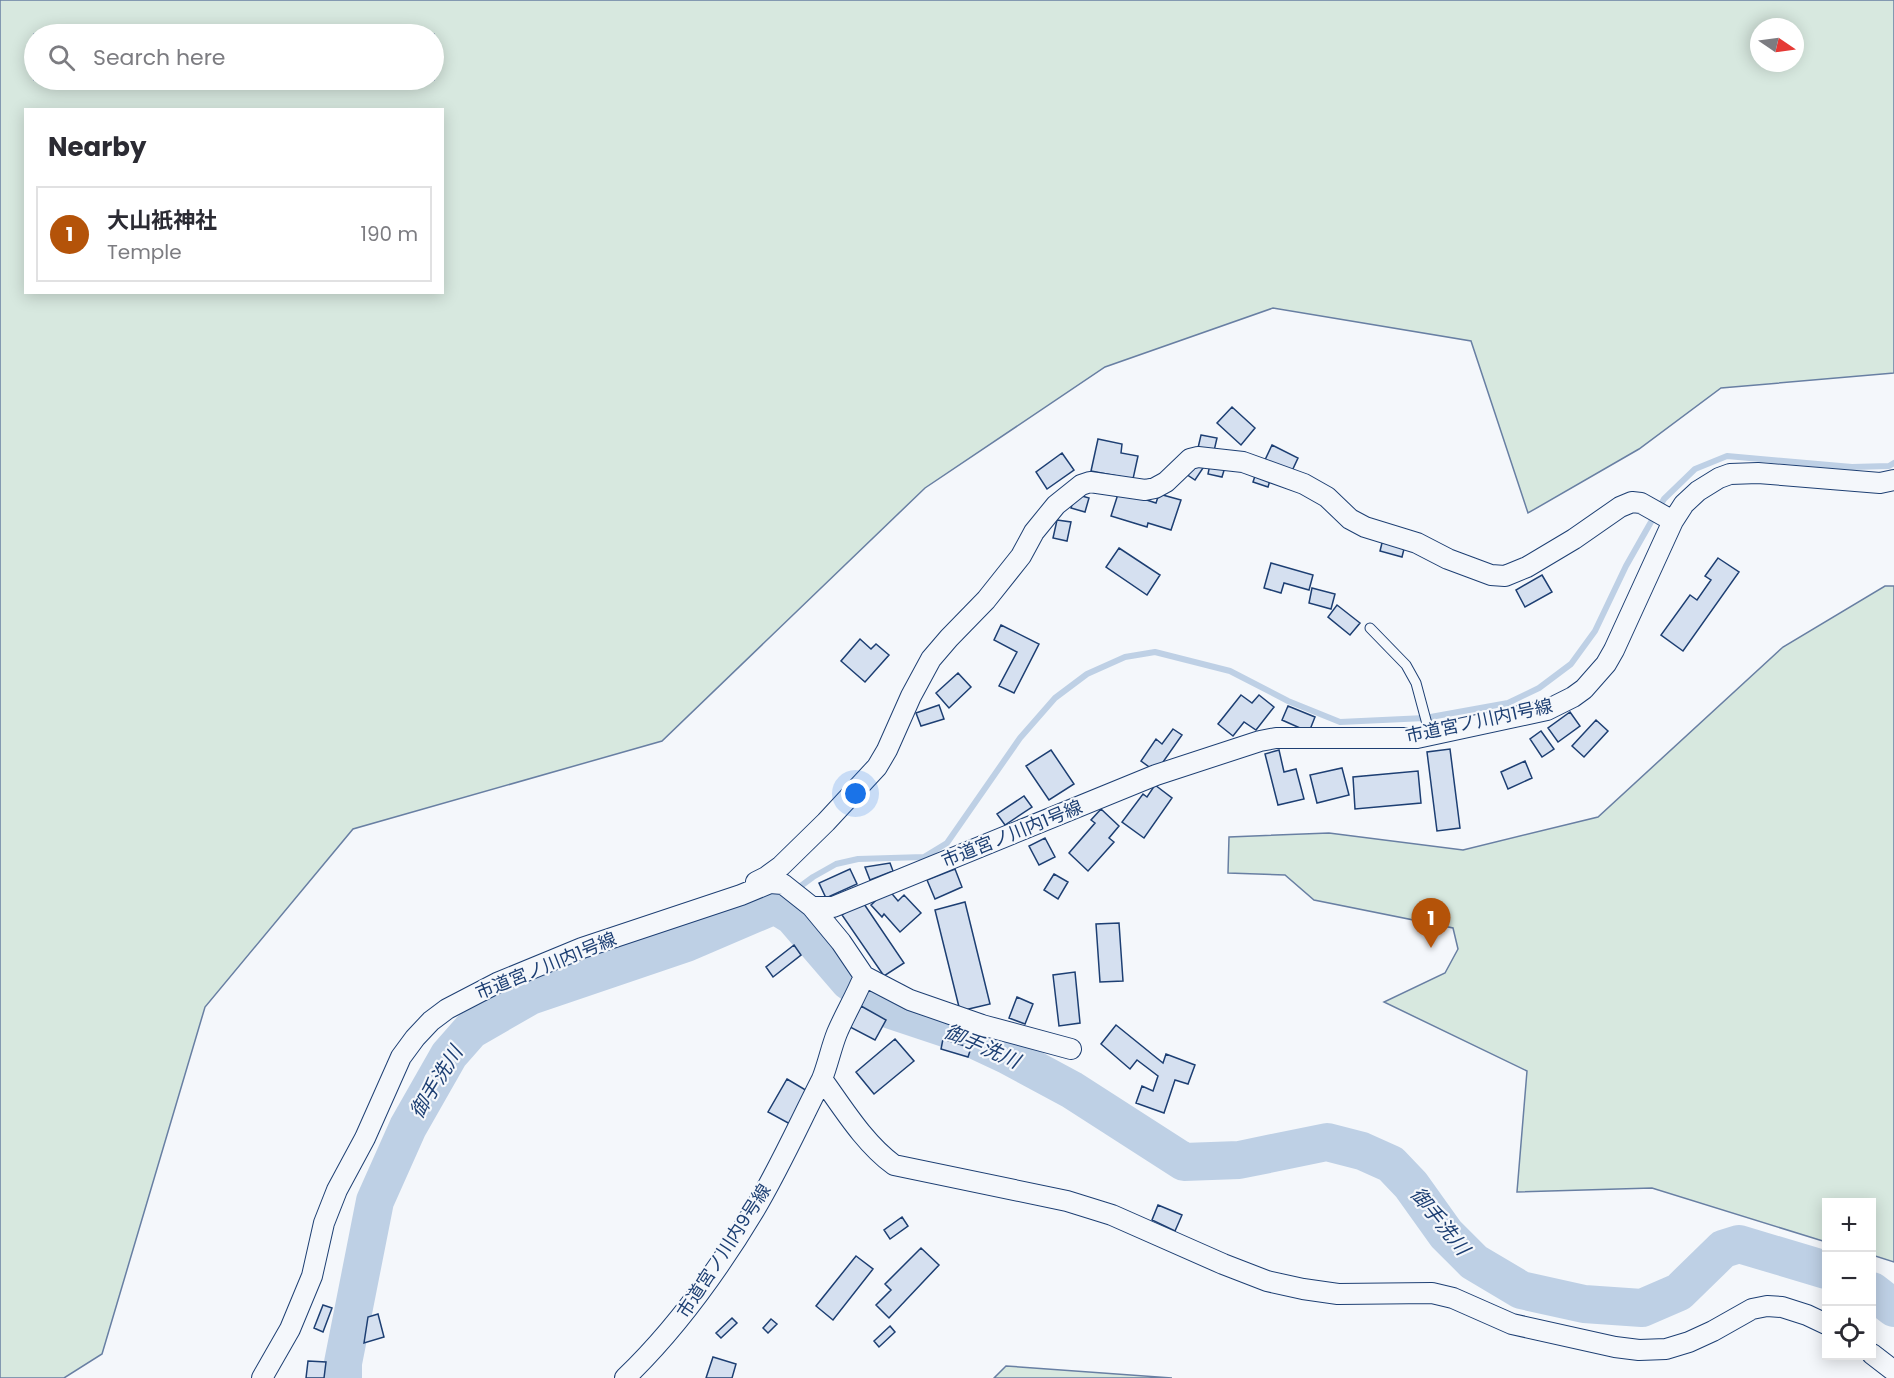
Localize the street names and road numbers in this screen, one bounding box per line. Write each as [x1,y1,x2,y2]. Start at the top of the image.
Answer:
street label: 市道宮ノ川内1号線 [1403,693,1555,748]
street label: 市道宮ノ川内1号線 [938,794,1086,873]
street label: 市道宮ノ川内1号線 [472,926,620,1005]
street label: 市道宮ノ川内9号線 [671,1179,776,1323]

